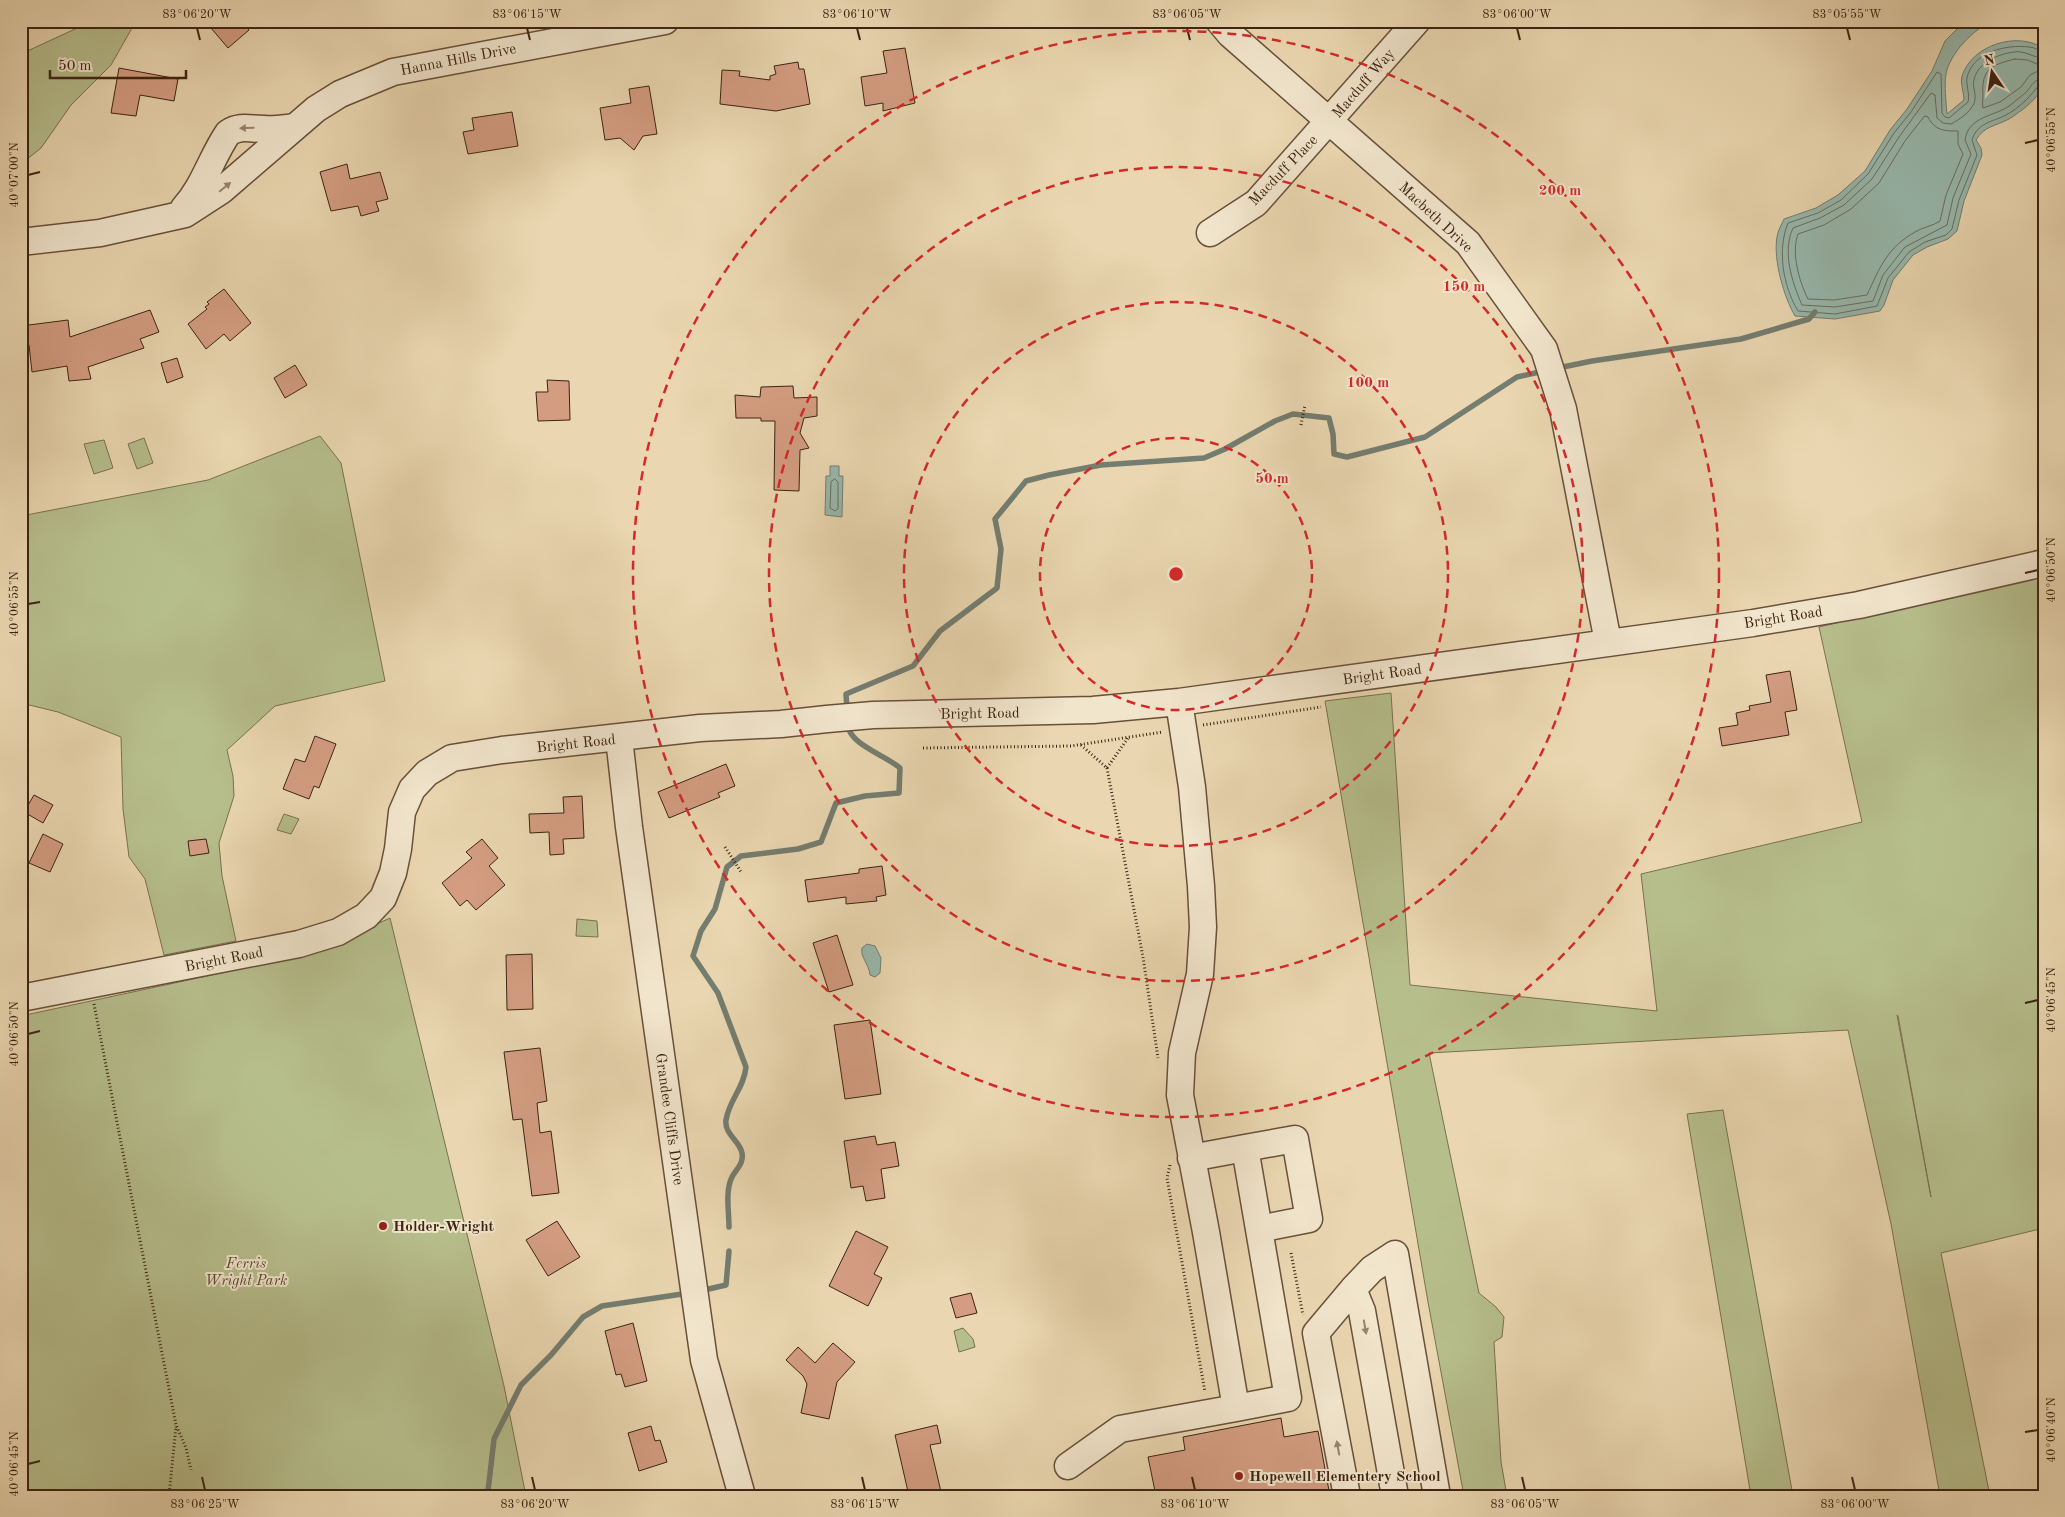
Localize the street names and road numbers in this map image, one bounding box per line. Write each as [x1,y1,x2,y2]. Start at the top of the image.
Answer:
street label: Hanna Hills Drive [399,42,518,79]
street label: Macduff Way [1330,46,1398,122]
street label: Macduff Place [1247,133,1321,209]
street label: Macbeth Drive [1395,180,1475,256]
street label: Bright Road [1743,605,1824,632]
street label: Bright Road [1342,662,1423,688]
street label: Bright Road [940,706,1020,723]
street label: Bright Road [536,733,617,756]
street label: Bright Road [184,945,265,975]
street label: Grandee Cliffs Drive [652,1052,685,1186]

